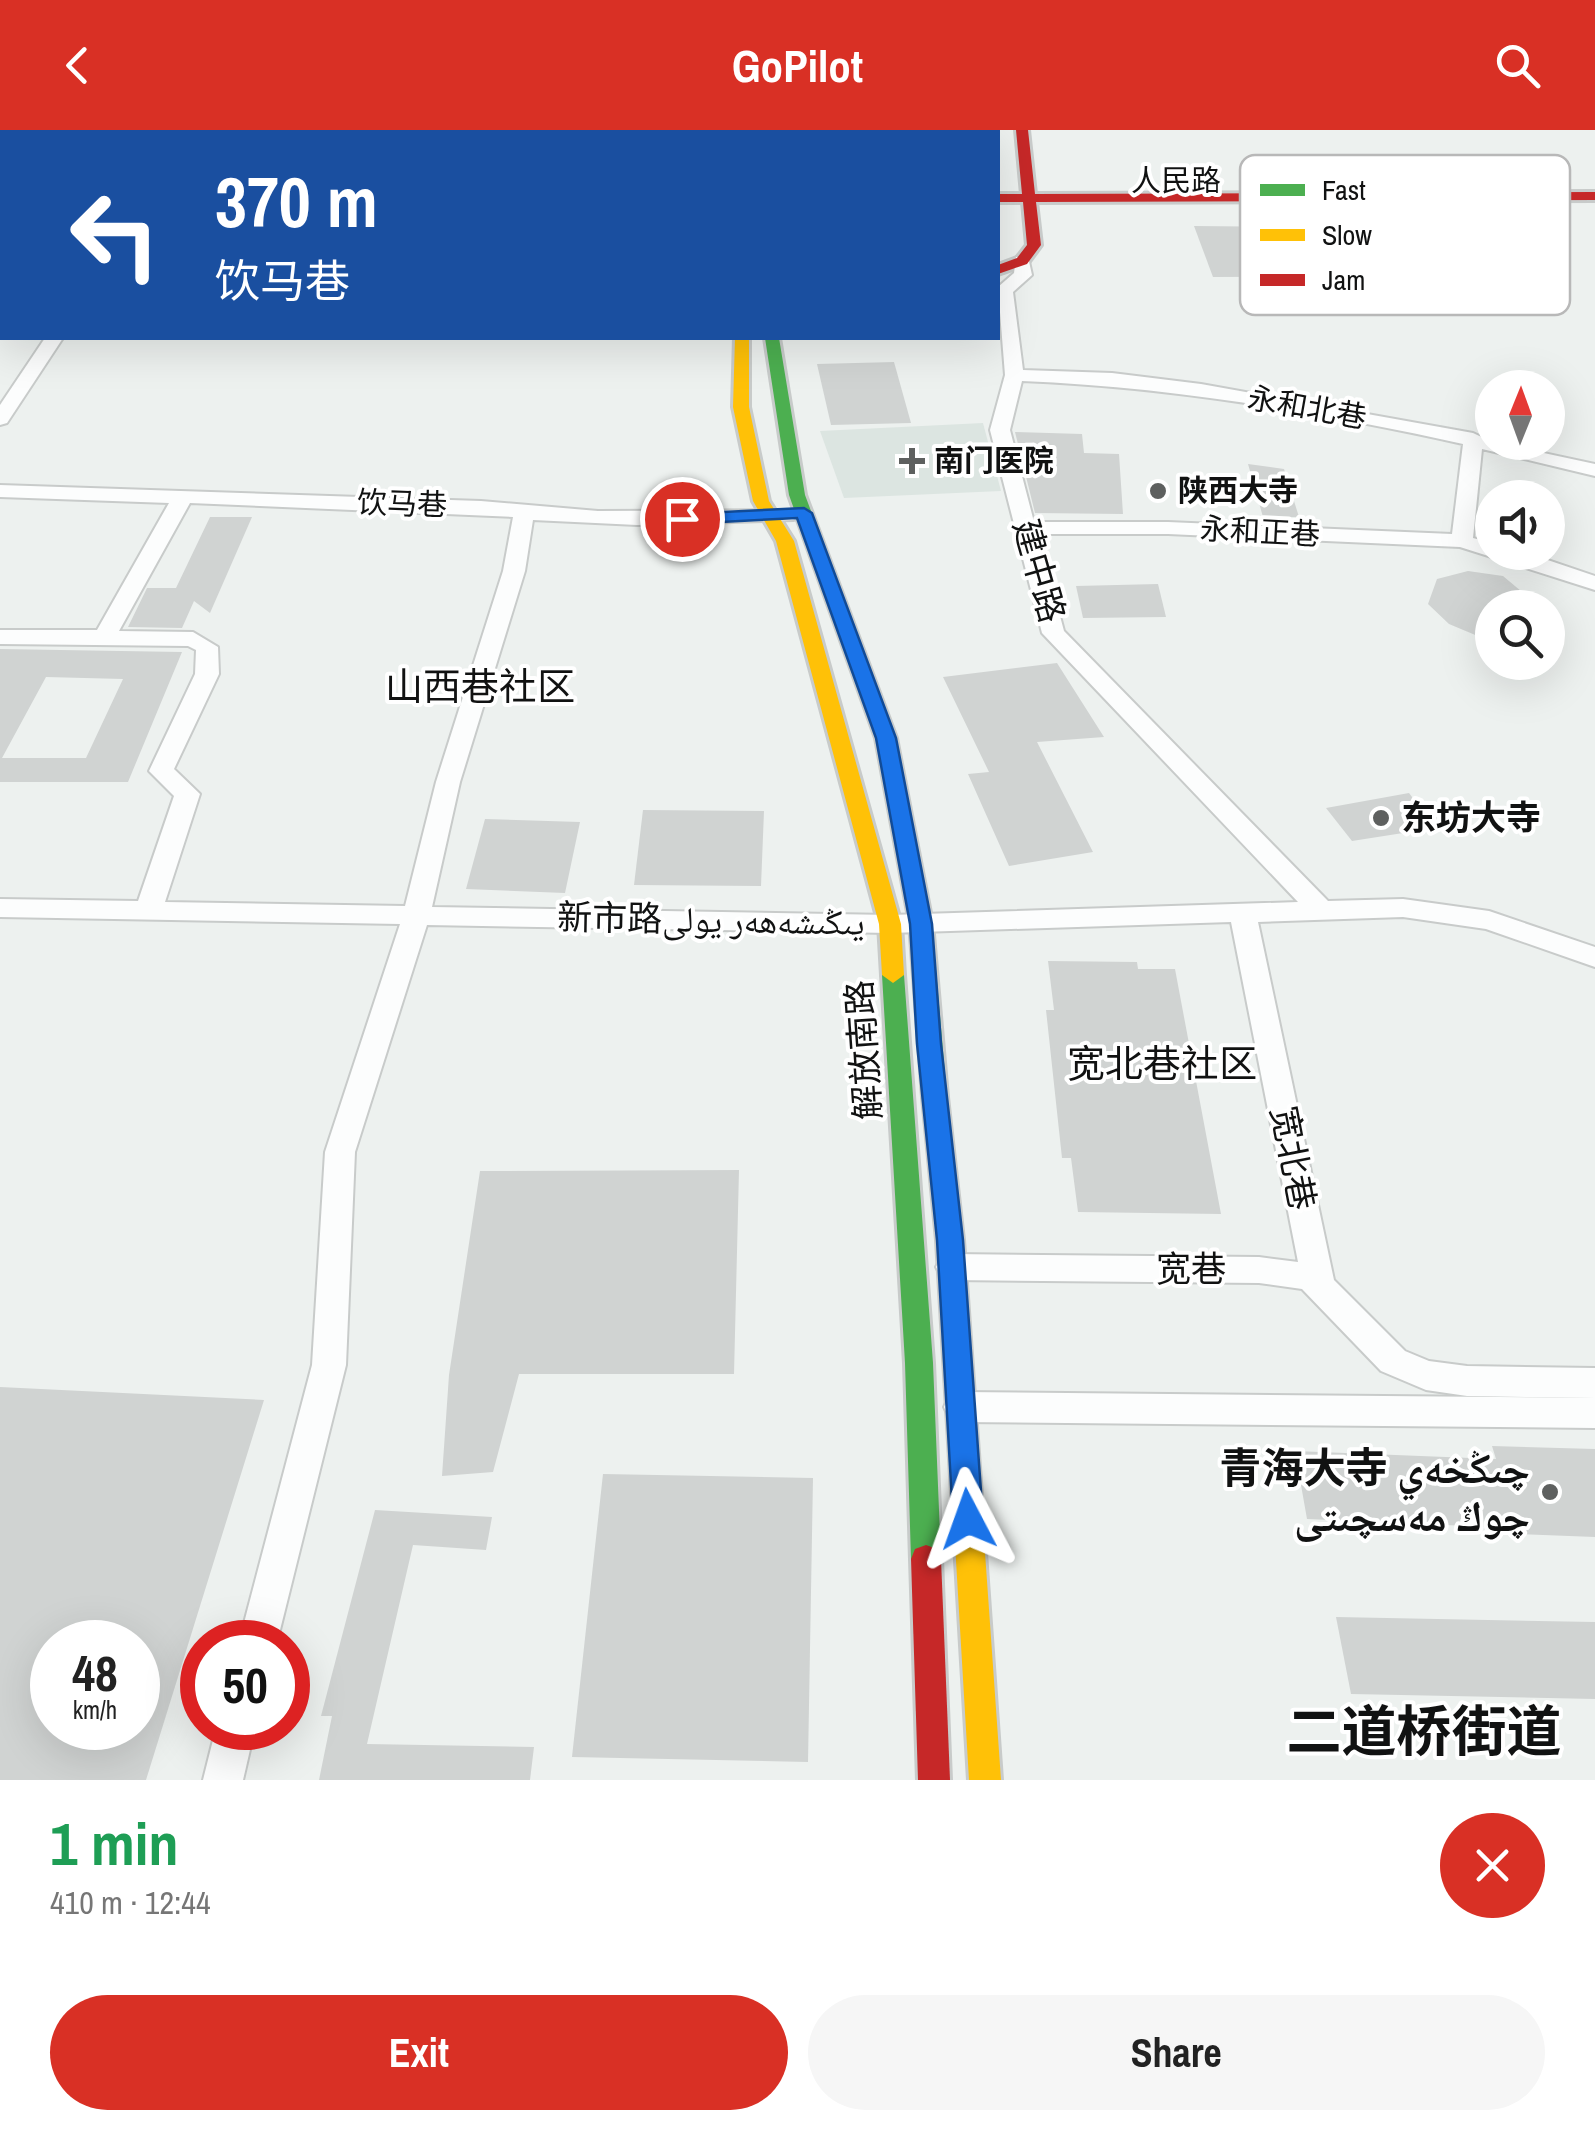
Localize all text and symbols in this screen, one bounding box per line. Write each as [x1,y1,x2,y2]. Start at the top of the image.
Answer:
text: GoPilot [732,35,863,96]
icon: back [50,38,105,93]
icon: search [1490,38,1545,93]
text: 370 m [215,155,378,249]
legend [1240,155,1570,315]
street label: 人民路 [1131,160,1221,200]
icon: left [50,170,180,300]
text: Fast [1322,171,1366,209]
text: Slow [1322,216,1372,254]
text: 饮马巷 [215,250,350,311]
text: Jam [1322,261,1365,299]
north arrow [1475,370,1565,460]
map controls [1475,370,1565,680]
street label: 永和北巷 [1245,377,1370,437]
place label: 南门医院 [934,440,1054,480]
marker: 南门医院 [899,448,925,474]
place label: 陕西大寺 [1178,470,1298,510]
pin [640,477,725,562]
marker: 陕西大寺 [1147,480,1169,502]
button: sound [1475,480,1565,570]
street label: 饮马巷 [356,481,448,525]
icon: arrive [655,492,710,547]
street label: 永和正巷 [1199,508,1321,554]
street label: 建中路 [1002,514,1077,628]
button: search [1475,590,1565,680]
district label: 山西巷社区 [385,661,575,712]
place label: 东坊大寺 [1401,794,1541,841]
marker: 东坊大寺 [1370,807,1392,829]
street label: 新市路يىڭىشەھەر يولى [557,893,865,946]
street label: 解放南路 [835,979,892,1122]
district label: 宽北巷社区 [1067,1038,1257,1089]
street label: 宽北巷 [1260,1102,1327,1214]
street label: 宽巷 [1156,1245,1226,1292]
place label: 青海大寺 چىڭخەي چوڭ مەسچىتى [1219,1440,1530,1544]
position arrow [916,1467,1020,1571]
marker: 青海大寺 چىڭخەي چوڭ مەسچىتى [1539,1481,1561,1503]
speed limit sign: 50 [180,1620,310,1750]
text: 48 [72,1639,118,1707]
text: km/h [73,1693,117,1727]
district label: 二道桥街道 [1286,1694,1562,1768]
text: 1 min [50,1803,179,1884]
button: close [1440,1813,1545,1918]
text: 410 m · 12:44 [50,1881,210,1924]
button: Exit [50,1995,788,2110]
button: Share [808,1995,1545,2110]

